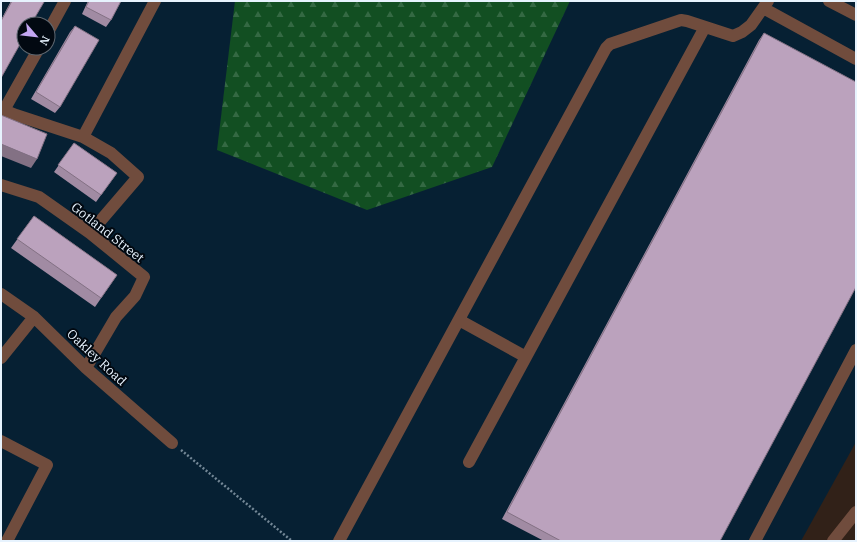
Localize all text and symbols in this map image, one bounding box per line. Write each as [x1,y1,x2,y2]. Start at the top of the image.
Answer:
north arrow [16,16,56,56]
text: N [36,34,53,48]
street label: Gotland Street [68,199,148,266]
street label: Oakley Road [63,325,130,389]

